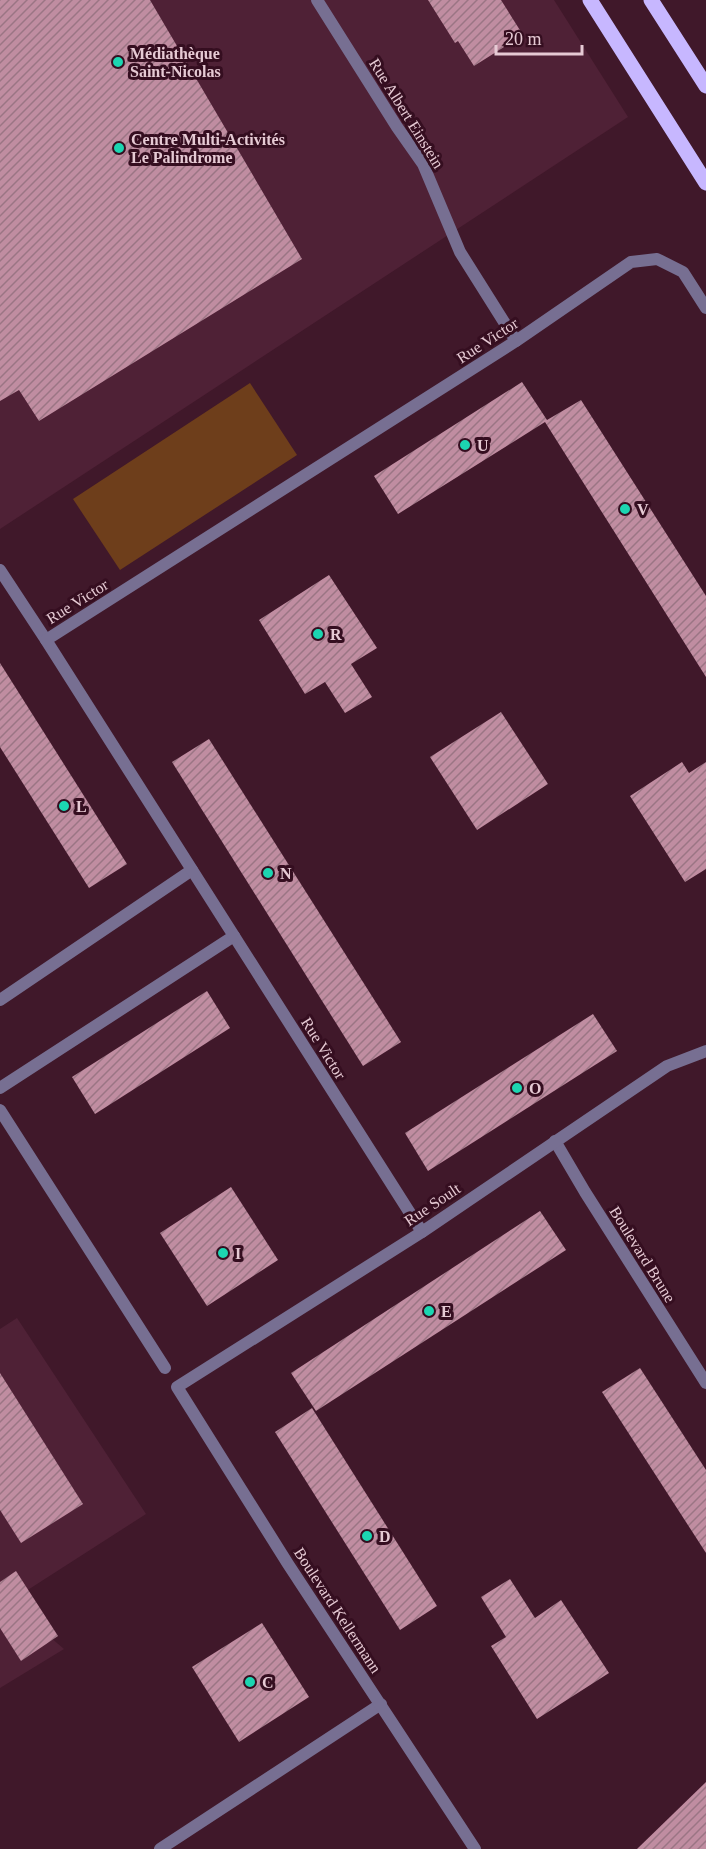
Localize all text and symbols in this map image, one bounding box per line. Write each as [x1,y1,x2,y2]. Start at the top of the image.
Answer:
scale bar [496,18,582,56]
text: 20 m [505,29,542,49]
place label: Médiathèque Saint-Nicolas [130,45,221,80]
marker: Médiathèque Saint-Nicolas [111,55,125,69]
street label: Rue Albert Einstein [366,55,447,171]
place label: Centre Multi-Activités Le Palindrome [131,131,285,166]
marker: Centre Multi-Activités Le Palindrome [112,141,126,155]
street label: Rue Victor [454,314,522,366]
place label: U [477,437,489,454]
marker: U [458,438,472,452]
place label: V [637,501,649,518]
marker: V [618,502,632,516]
street label: Rue Victor [43,575,112,627]
place label: R [330,626,342,643]
marker: R [311,627,325,641]
place label: L [76,798,87,815]
marker: L [57,799,71,813]
place label: N [280,865,292,882]
marker: N [261,866,275,880]
street label: Rue Victor [298,1014,350,1083]
place label: O [529,1080,541,1097]
marker: O [510,1081,524,1095]
street label: Rue Soult [401,1179,464,1229]
street label: Boulevard Brune [606,1203,679,1305]
place label: I [235,1245,241,1262]
marker: I [216,1246,230,1260]
place label: E [441,1303,452,1320]
marker: E [422,1304,436,1318]
place label: D [379,1528,391,1545]
marker: D [360,1529,374,1543]
street label: Boulevard Kellermann [291,1544,385,1676]
place label: C [262,1674,274,1691]
marker: C [243,1675,257,1689]

